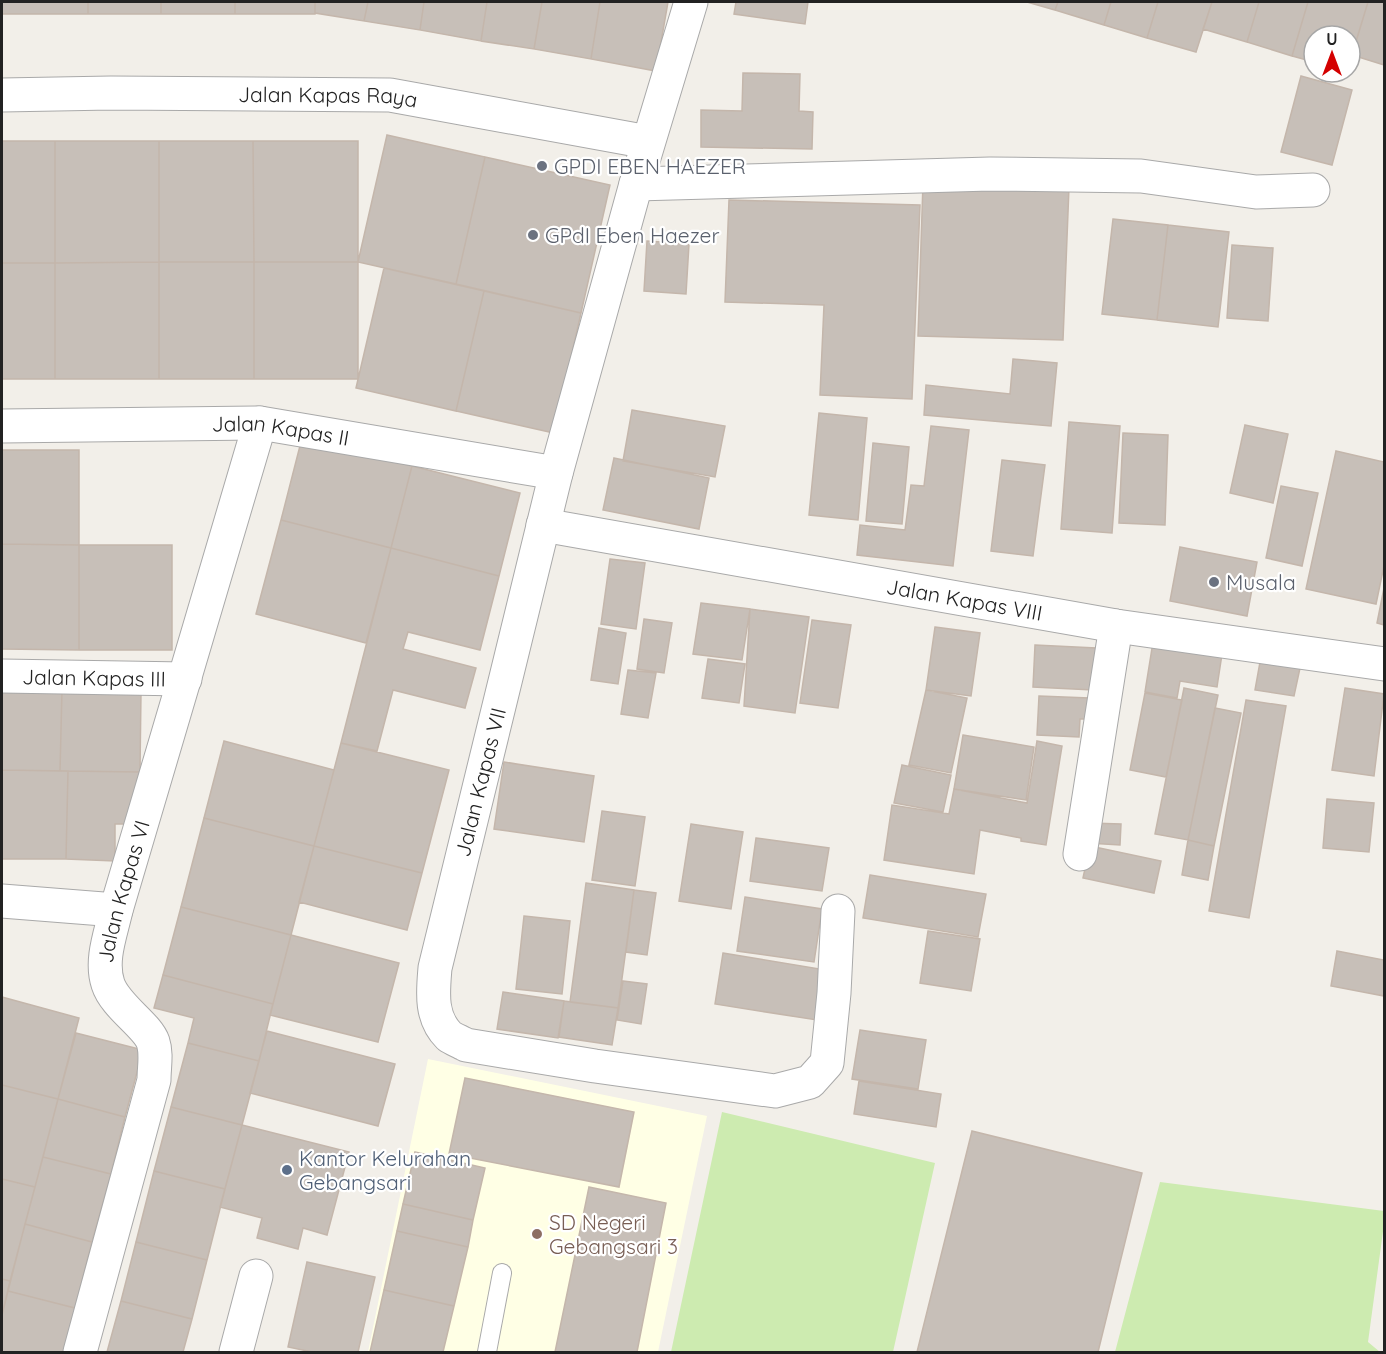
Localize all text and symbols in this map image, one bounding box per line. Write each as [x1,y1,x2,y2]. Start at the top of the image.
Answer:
north arrow [1302,24,1362,84]
text: U [1326,29,1338,49]
street label: Jalan Kapas Raya [238,81,420,113]
place label: GPDI EBEN HAEZER [554,153,746,179]
marker: GPDI EBEN HAEZER [535,159,549,173]
place label: GPdI Eben Haezer [545,222,720,248]
marker: GPdI Eben Haezer [526,228,540,242]
street label: Jalan Kapas II [211,409,351,451]
place label: Musala [1226,569,1296,595]
street label: Jalan Kapas VIII [884,573,1045,626]
marker: Musala [1207,575,1221,589]
street label: Jalan Kapas III [22,663,166,692]
street label: Jalan Kapas VII [449,705,511,859]
street label: Jalan Kapas VI [92,817,155,964]
place label: Kantor Kelurahan Gebangsari [299,1145,471,1195]
marker: Kantor Kelurahan Gebangsari [280,1163,294,1177]
place label: SD Negeri Gebangsari 3 [549,1209,678,1259]
marker: SD Negeri Gebangsari 3 [530,1227,544,1241]

